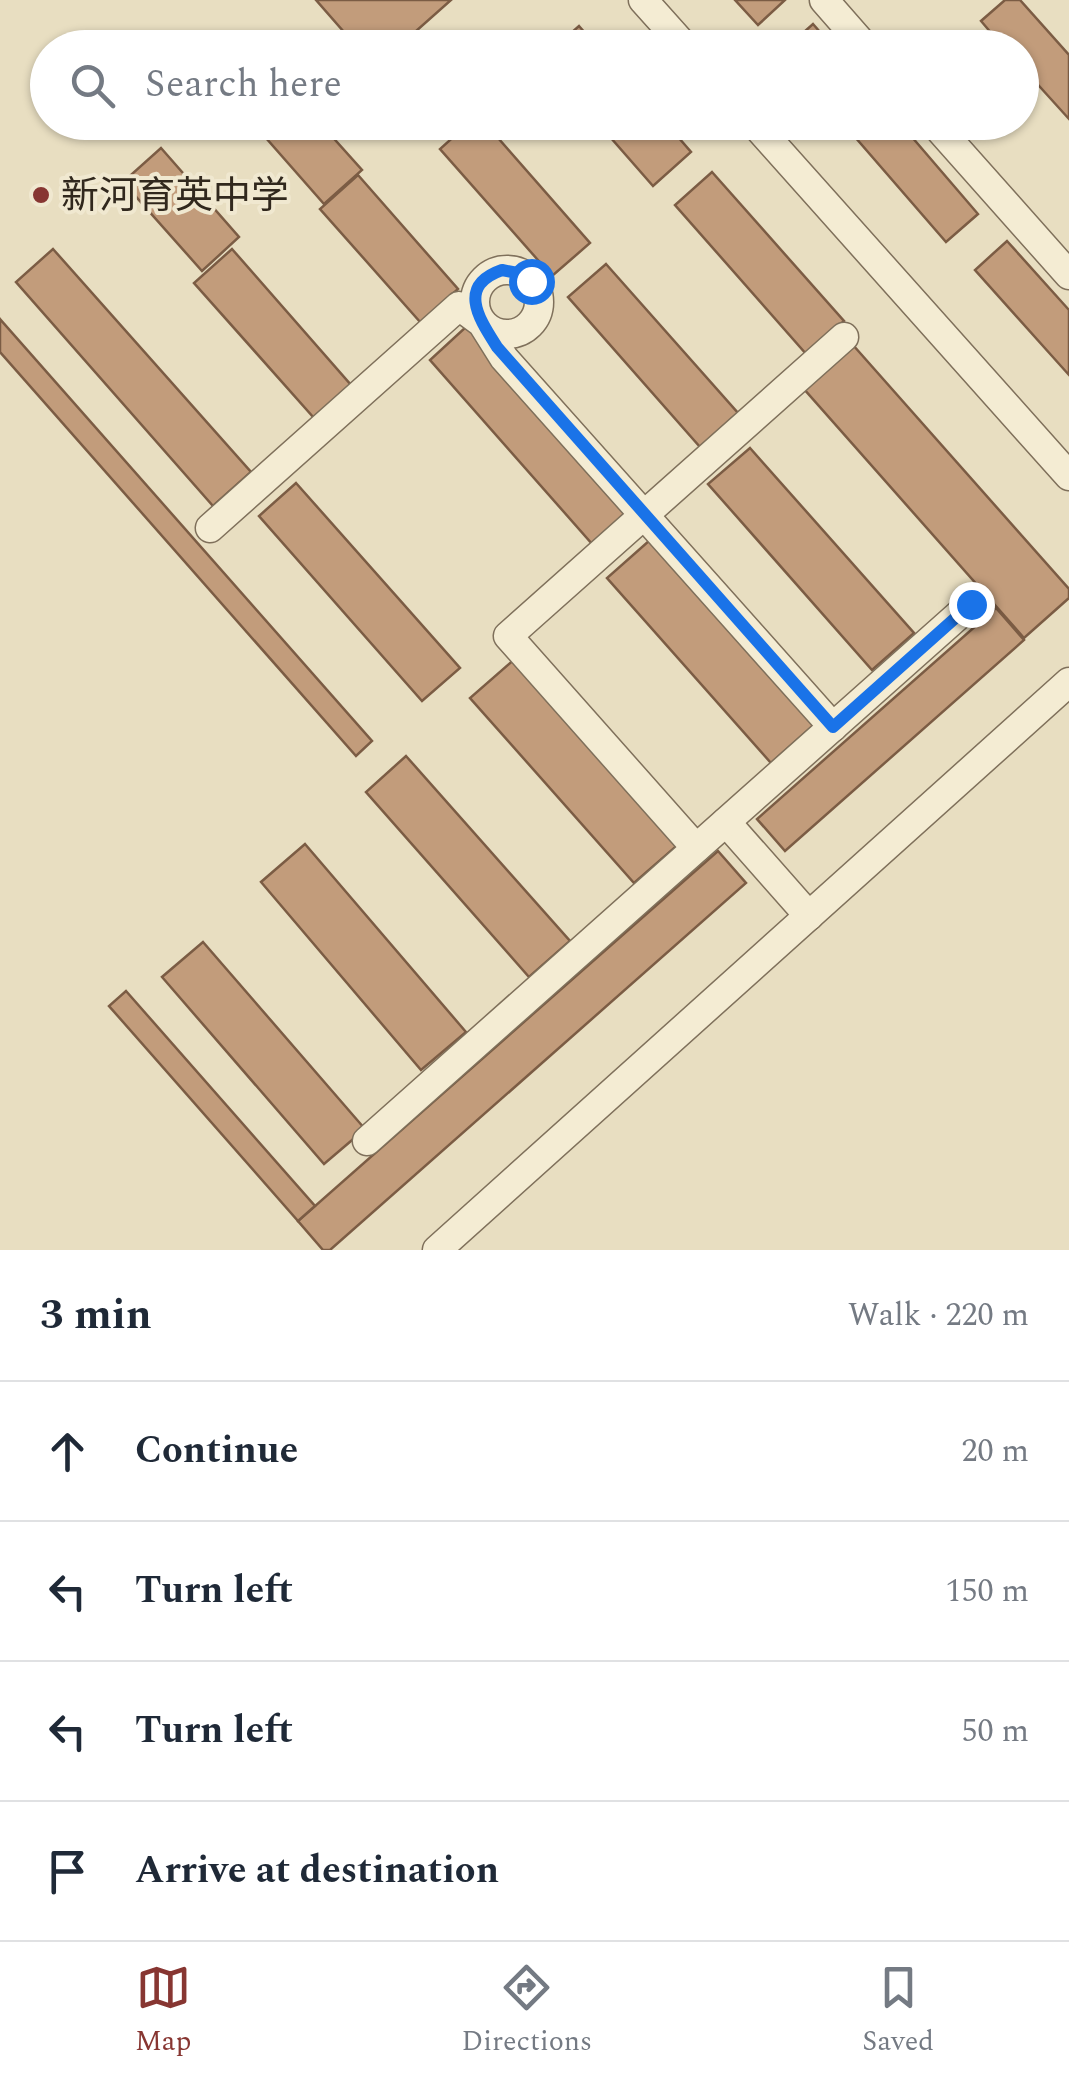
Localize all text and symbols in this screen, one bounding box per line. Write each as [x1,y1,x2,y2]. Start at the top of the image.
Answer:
search box [30,30,1039,140]
text: Search here [145,56,342,114]
icon: search [65,58,120,113]
place label: 新河育英中学 [61,168,289,226]
marker: 新河育英中学 [30,184,52,206]
route start [509,259,555,305]
route end [949,582,995,628]
text: 3 min [40,1284,152,1347]
text: Walk · 220 m [848,1291,1029,1340]
text: Continue [135,1422,298,1480]
icon: ahead [40,1424,95,1479]
text: 20 m [961,1427,1029,1476]
text: Turn left [135,1562,293,1620]
icon: left [40,1564,95,1619]
text: 150 m [945,1567,1029,1616]
text: Turn left [135,1702,293,1760]
icon: left [40,1704,95,1759]
text: 50 m [961,1707,1029,1756]
text: Arrive at destination [135,1842,499,1900]
icon: arrive [40,1844,95,1899]
tab: Map [135,1960,191,2063]
tab: Directions [461,1960,592,2063]
tab: Saved [862,1960,934,2063]

